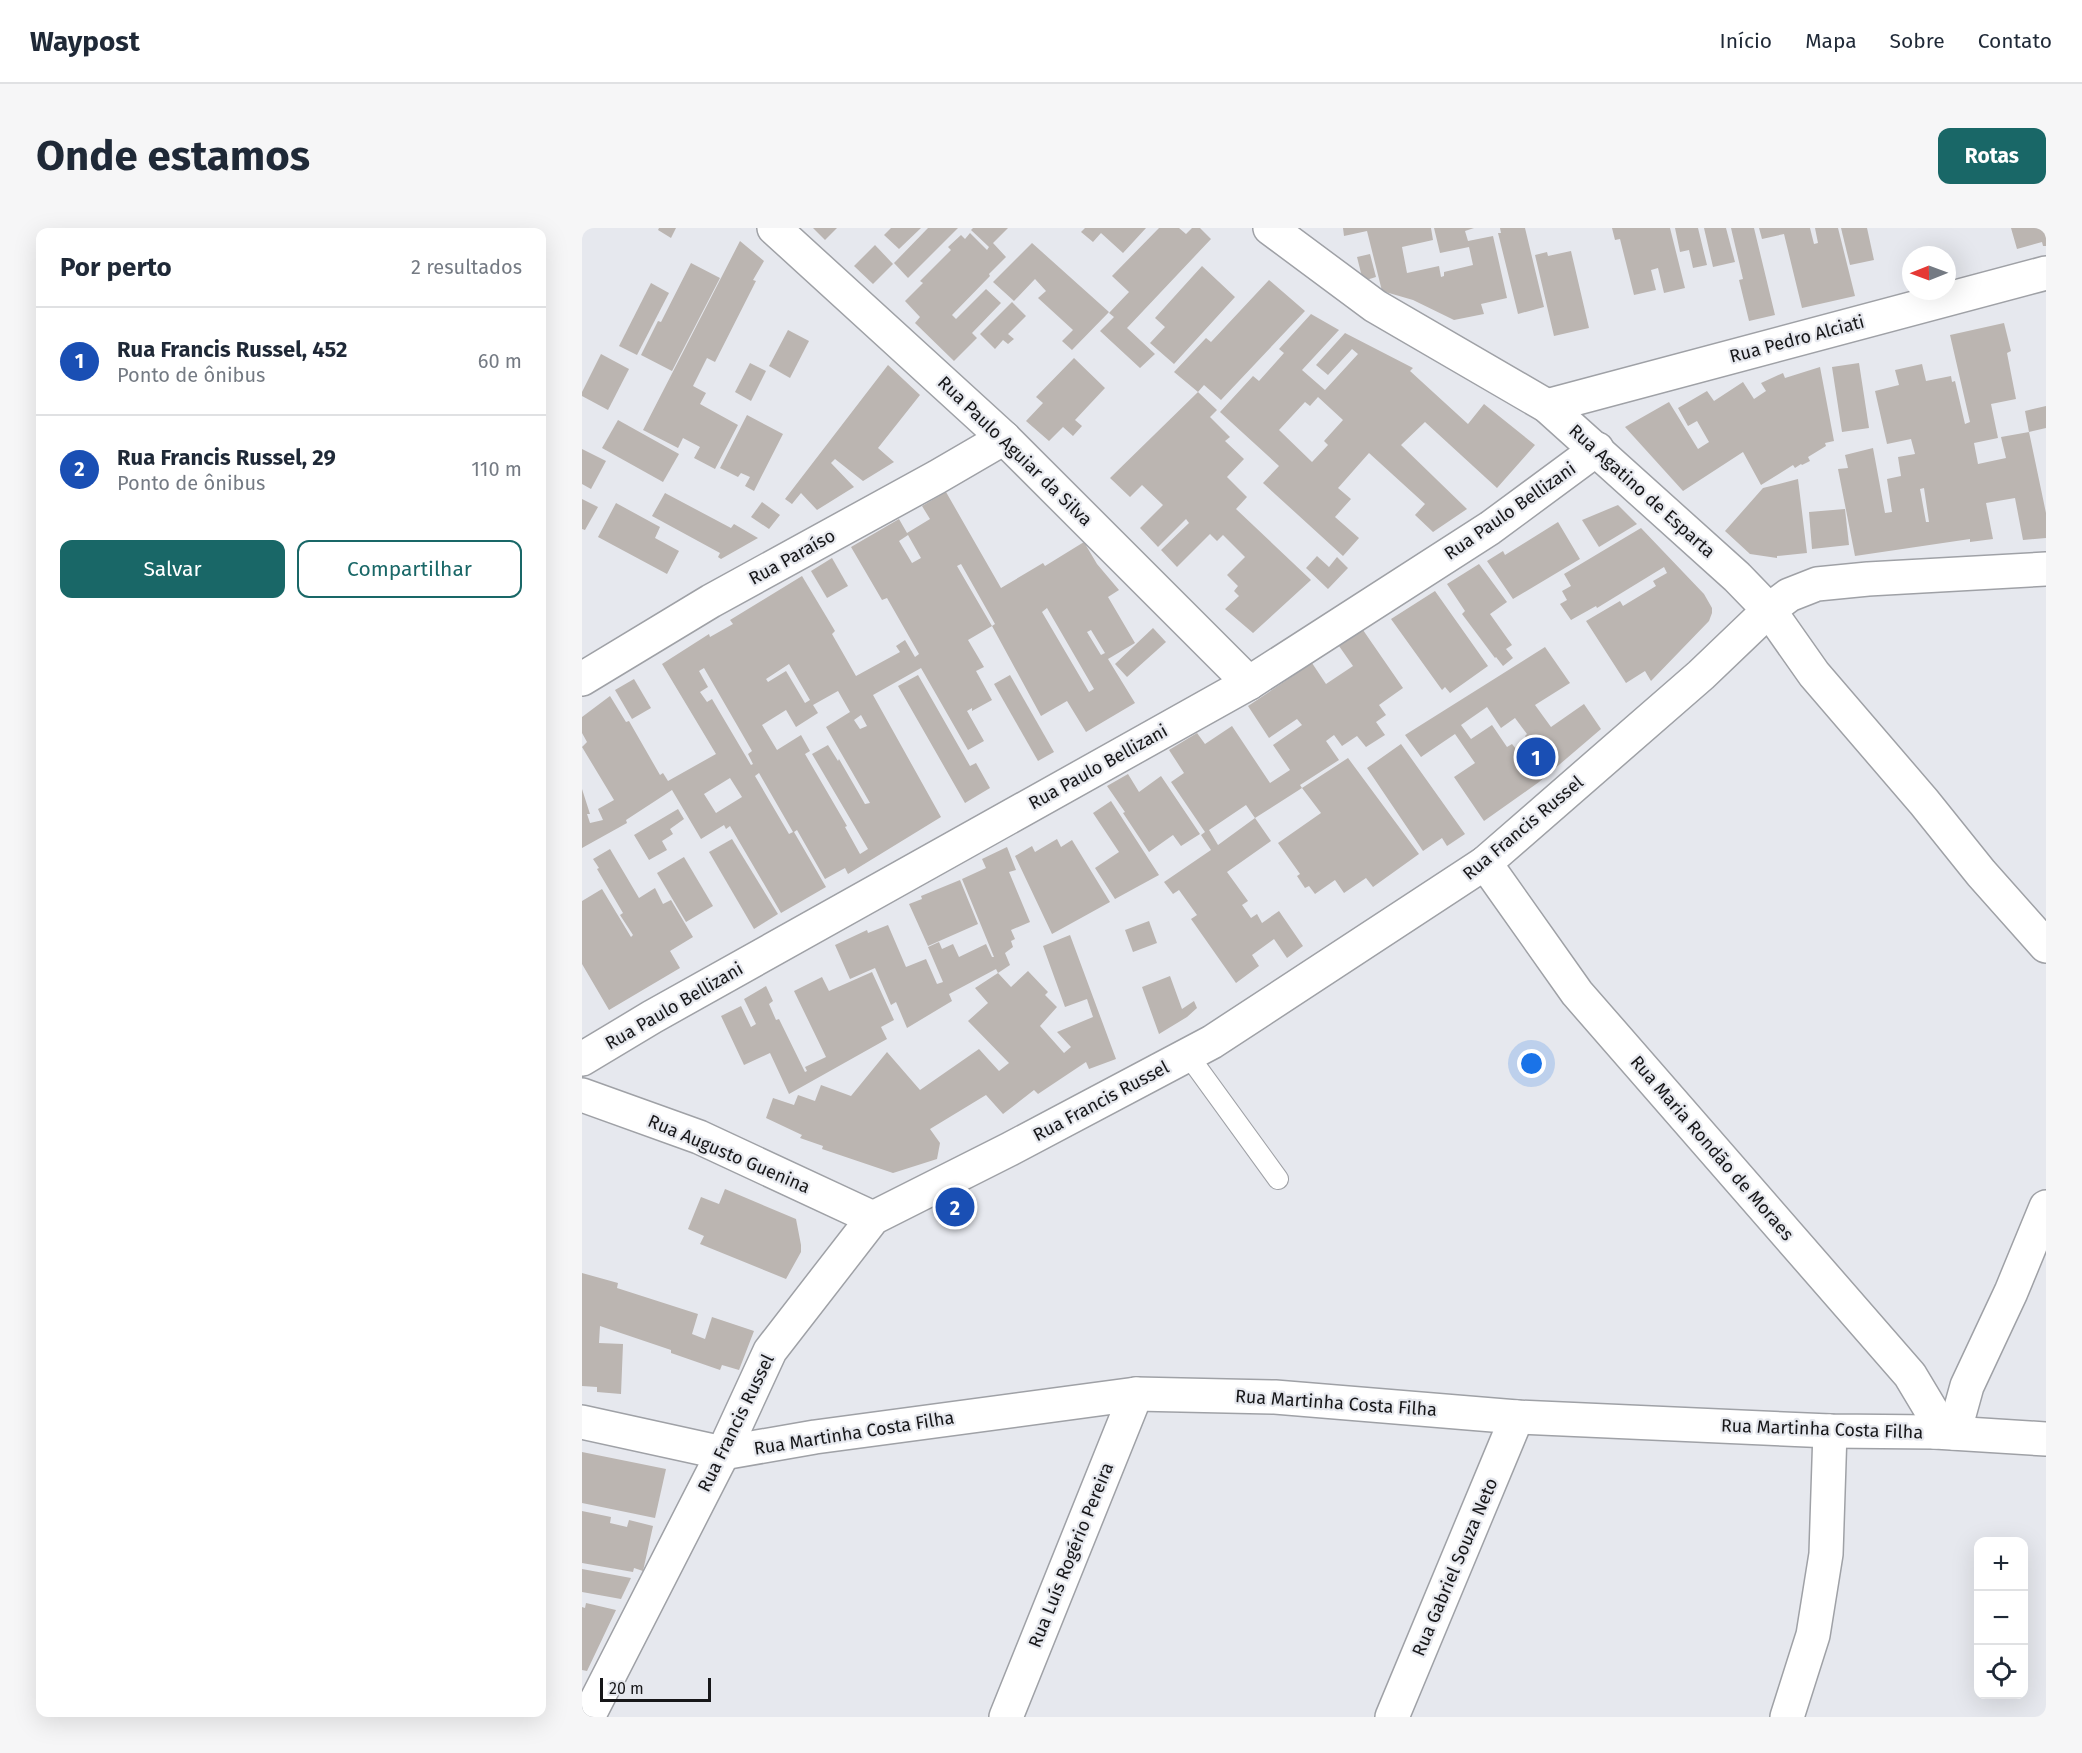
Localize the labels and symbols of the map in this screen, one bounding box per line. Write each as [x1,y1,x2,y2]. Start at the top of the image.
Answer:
north arrow [1902,246,1956,300]
street label: Rua Pedro Alciati [1727,310,1867,368]
street label: Rua Paulo Aguiar da Silva [933,371,1097,531]
street label: Rua Agatino de Esparta [1564,420,1720,562]
street label: Rua Paulo Bellizani [1440,457,1580,565]
street label: Rua Paraíso [745,524,839,590]
street label: Rua Paulo Bellizani [1025,720,1171,814]
pin: 1 [1516,734,1556,780]
street label: Rua Francis Russel [1458,771,1588,885]
street label: Rua Paulo Bellizani [601,958,747,1054]
your location [1517,1049,1546,1078]
street label: Rua Maria Rondão de Moraes [1626,1051,1798,1245]
street label: Rua Francis Russel [1029,1056,1173,1146]
street label: Rua Augusto Guenina [645,1110,813,1198]
pin: 2 [936,1184,974,1230]
street label: Rua Francis Russel [693,1350,779,1496]
street label: Rua Martinha Costa Filha [1234,1385,1438,1421]
street label: Rua Martinha Costa Filha [752,1406,956,1460]
street label: Rua Martinha Costa Filha [1720,1414,1924,1444]
street label: Rua Luís Rogério Pereira [1024,1459,1118,1651]
street label: Rua Gabriel Souza Neto [1407,1475,1503,1659]
scale bar [600,1675,711,1702]

